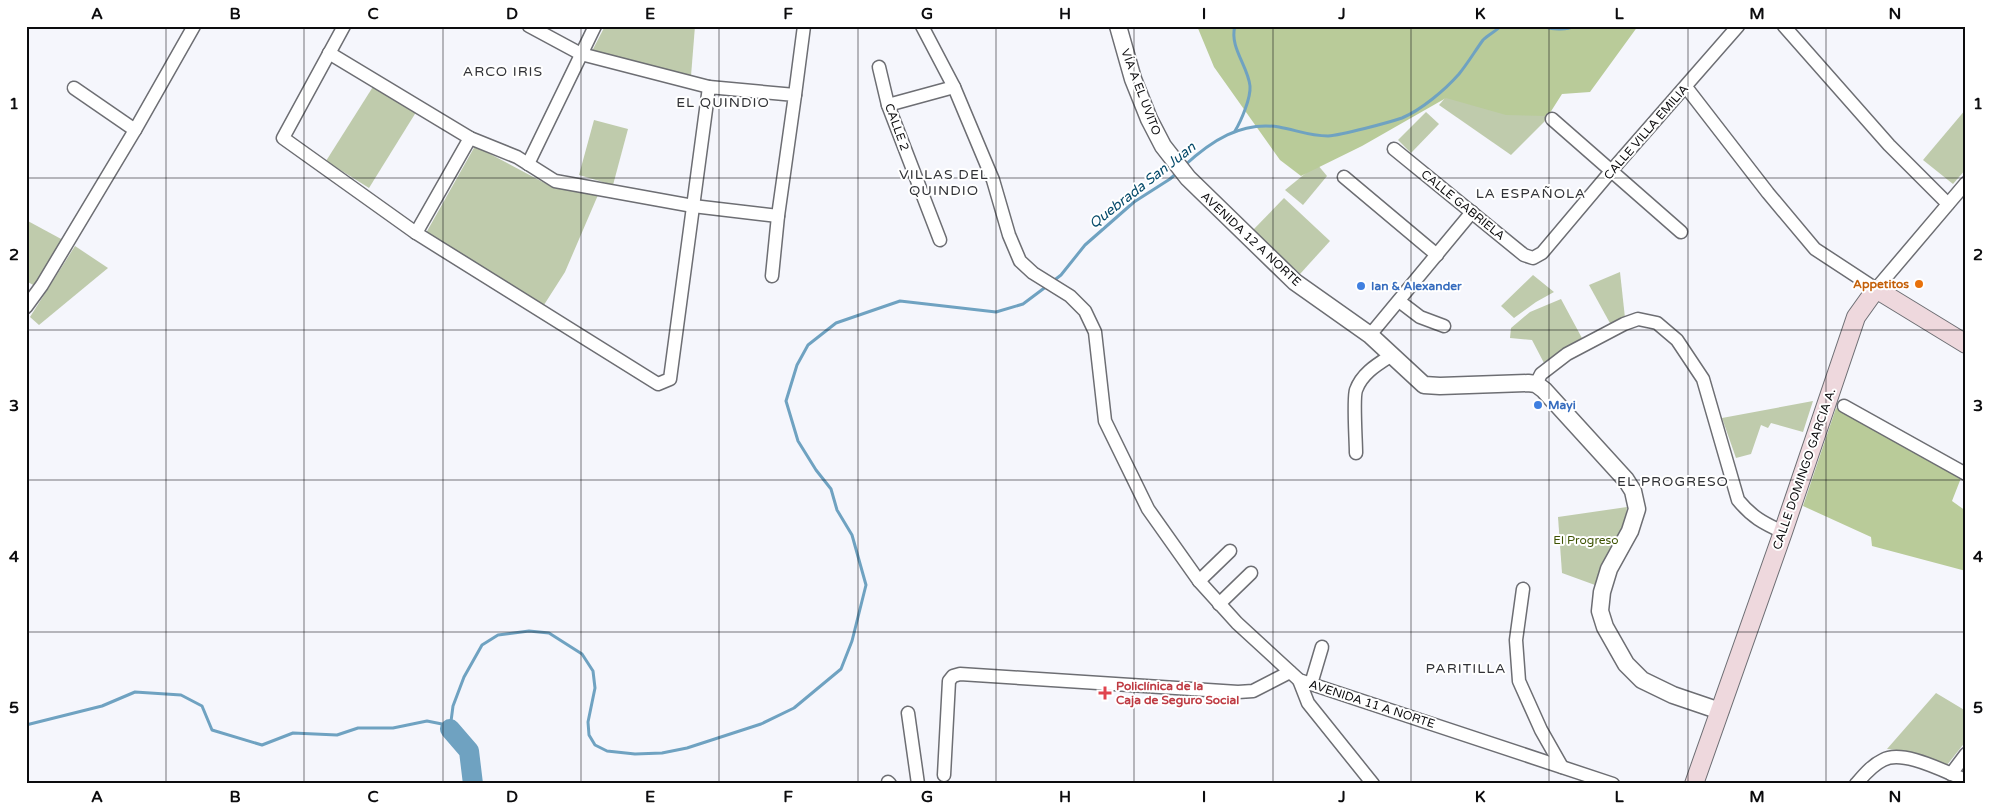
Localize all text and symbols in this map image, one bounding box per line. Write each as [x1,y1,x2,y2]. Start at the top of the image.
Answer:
text: A [91,4,103,24]
text: B [229,4,241,24]
text: C [367,4,379,24]
text: D [506,4,518,24]
text: E [645,4,655,24]
text: F [783,4,793,24]
text: G [921,4,933,24]
text: H [1059,4,1071,24]
text: I [1202,4,1206,24]
text: J [1337,4,1346,24]
text: K [1475,4,1486,24]
text: L [1614,4,1624,24]
text: M [1749,4,1765,24]
text: N [1889,4,1901,24]
street label: VÍA A EL UVITO [1118,47,1164,137]
district label: ARCO IRIS [463,63,543,80]
street label: CALLE VILLA EMILIA [1601,82,1691,182]
text: 1 [9,94,19,114]
district label: EL QUINDIO [676,94,770,111]
text: 1 [1973,94,1983,114]
street label: CALLE 2 [882,101,912,153]
water label: Quebrada San Juan [1086,138,1199,232]
district label: VILLAS DEL QUINDIO [899,166,989,199]
street label: CALLE GABRIELA [1418,167,1508,243]
district label: LA ESPAÑOLA [1476,185,1586,202]
street label: AVENIDA 12 A NORTE [1198,189,1304,289]
text: 2 [9,245,19,265]
text: 2 [1973,245,1983,265]
place label: Appetitos [1853,277,1909,292]
marker: Appetitos [1913,278,1925,290]
place label: Ian & Alexander [1371,279,1462,293]
marker: Ian & Alexander [1355,280,1367,292]
street label: CALLE DOMINGO GARCIA A. [1770,386,1838,552]
text: 3 [9,396,19,416]
text: 3 [1973,396,1983,416]
place label: Mayi [1548,398,1576,413]
marker: Mayi [1532,399,1544,411]
district label: EL PROGRESO [1617,473,1729,490]
park label: El Progreso [1553,533,1619,547]
text: 4 [9,547,19,567]
text: 4 [1973,547,1983,567]
district label: PARITILLA [1425,660,1507,677]
street label: AVENIDA 11 A NORTE [1307,677,1437,731]
place label: Policlínica de la Caja de Seguro Social [1116,679,1239,708]
marker: Policlínica de la Caja de Seguro Social [1098,686,1112,700]
text: 5 [9,698,19,718]
text: 5 [1973,698,1983,718]
text: A [91,787,103,807]
text: B [229,787,241,807]
text: C [367,787,379,807]
text: D [506,787,518,807]
text: E [645,787,655,807]
text: F [783,787,793,807]
text: G [921,787,933,807]
text: H [1059,787,1071,807]
text: I [1202,787,1206,807]
text: J [1337,787,1346,807]
text: K [1475,787,1486,807]
text: L [1614,787,1624,807]
text: M [1749,787,1765,807]
text: N [1889,787,1901,807]

